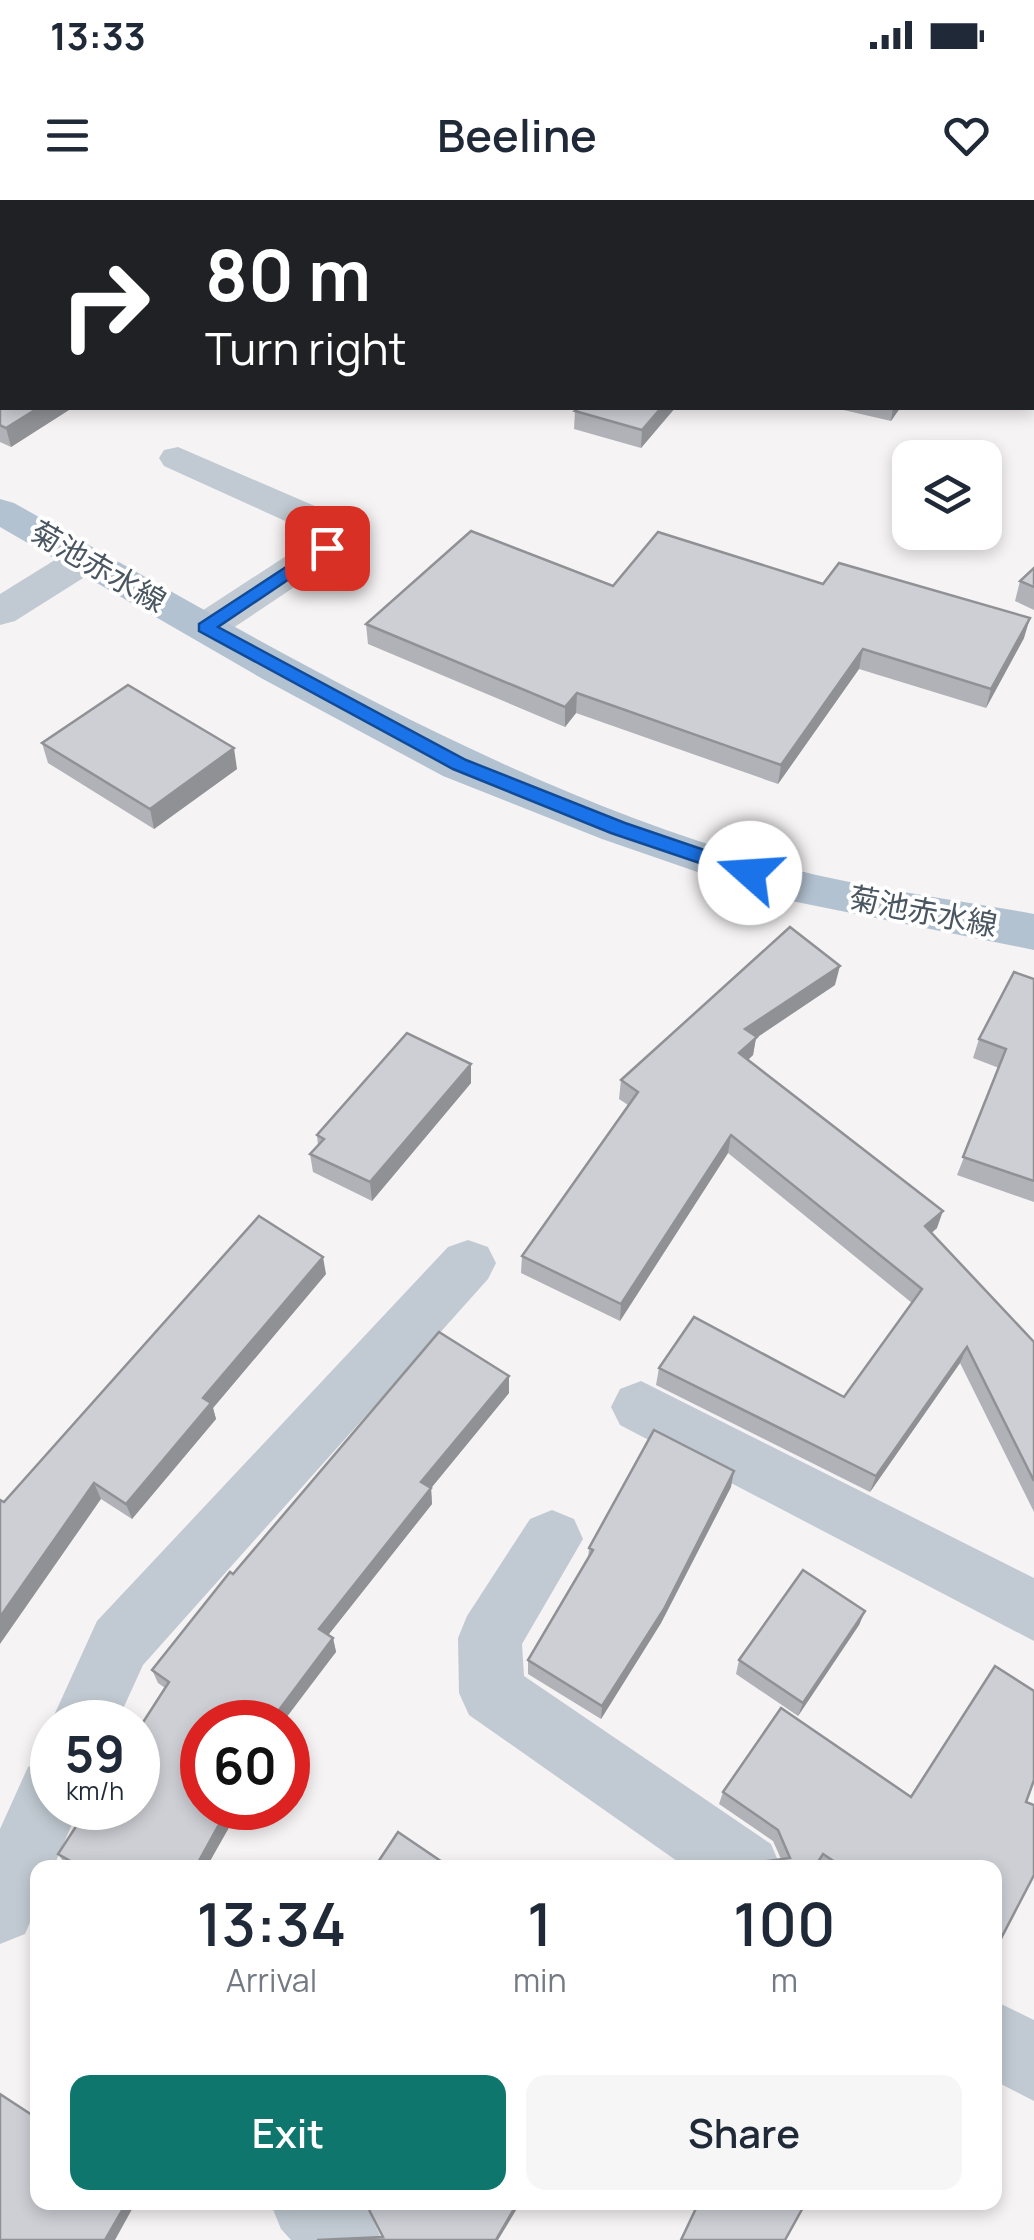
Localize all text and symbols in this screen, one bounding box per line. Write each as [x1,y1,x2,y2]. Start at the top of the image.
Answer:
text: 13:33 [50,9,146,61]
text: Beeline [437,104,597,166]
icon: menu [40,108,95,163]
icon: heart [939,108,994,163]
text: 80 m [205,226,371,322]
icon: right [40,240,170,370]
text: Turn right [205,317,406,379]
map controls [892,440,1002,550]
button: layers [892,440,1002,550]
pin [285,506,370,591]
street label: 菊池赤水線 [24,510,174,621]
icon: arrive [300,521,355,576]
position arrow [698,821,802,925]
street label: 菊池赤水線 [846,876,1001,945]
speed limit sign: 60 [180,1700,310,1830]
text: 59 [65,1719,125,1787]
text: km/h [66,1773,124,1808]
text: 13:34 [197,1882,346,1964]
text: 1 [527,1882,552,1964]
text: 100 [733,1882,835,1964]
text: Arrival [226,1958,317,2002]
text: min [513,1958,567,2002]
text: m [771,1958,798,2002]
button: Exit [70,2075,506,2190]
button: Share [526,2075,962,2190]

